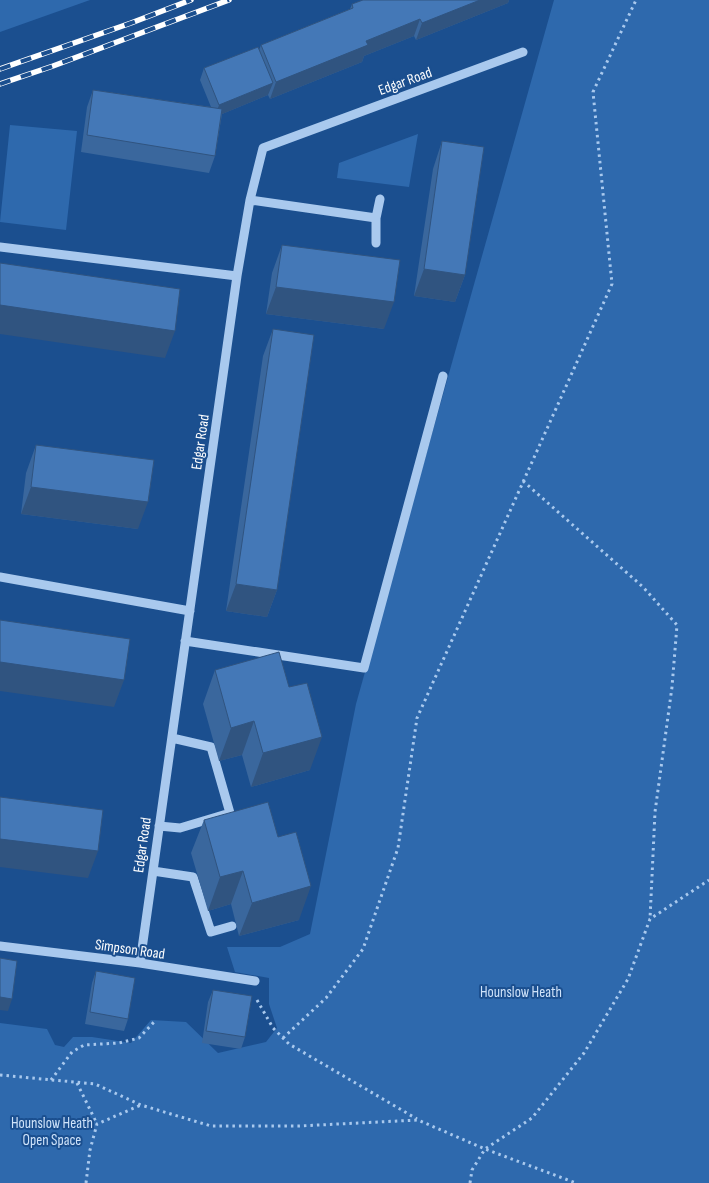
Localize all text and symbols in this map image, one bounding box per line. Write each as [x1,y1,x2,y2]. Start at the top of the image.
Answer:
street label: Edgar Road [376,63,435,100]
street label: Edgar Road [187,413,214,471]
street label: Edgar Road [129,816,156,874]
street label: Simpson Road [94,935,166,964]
park label: Hounslow Heath [480,983,562,1002]
park label: Hounslow Heath Open Space [11,1114,93,1150]

